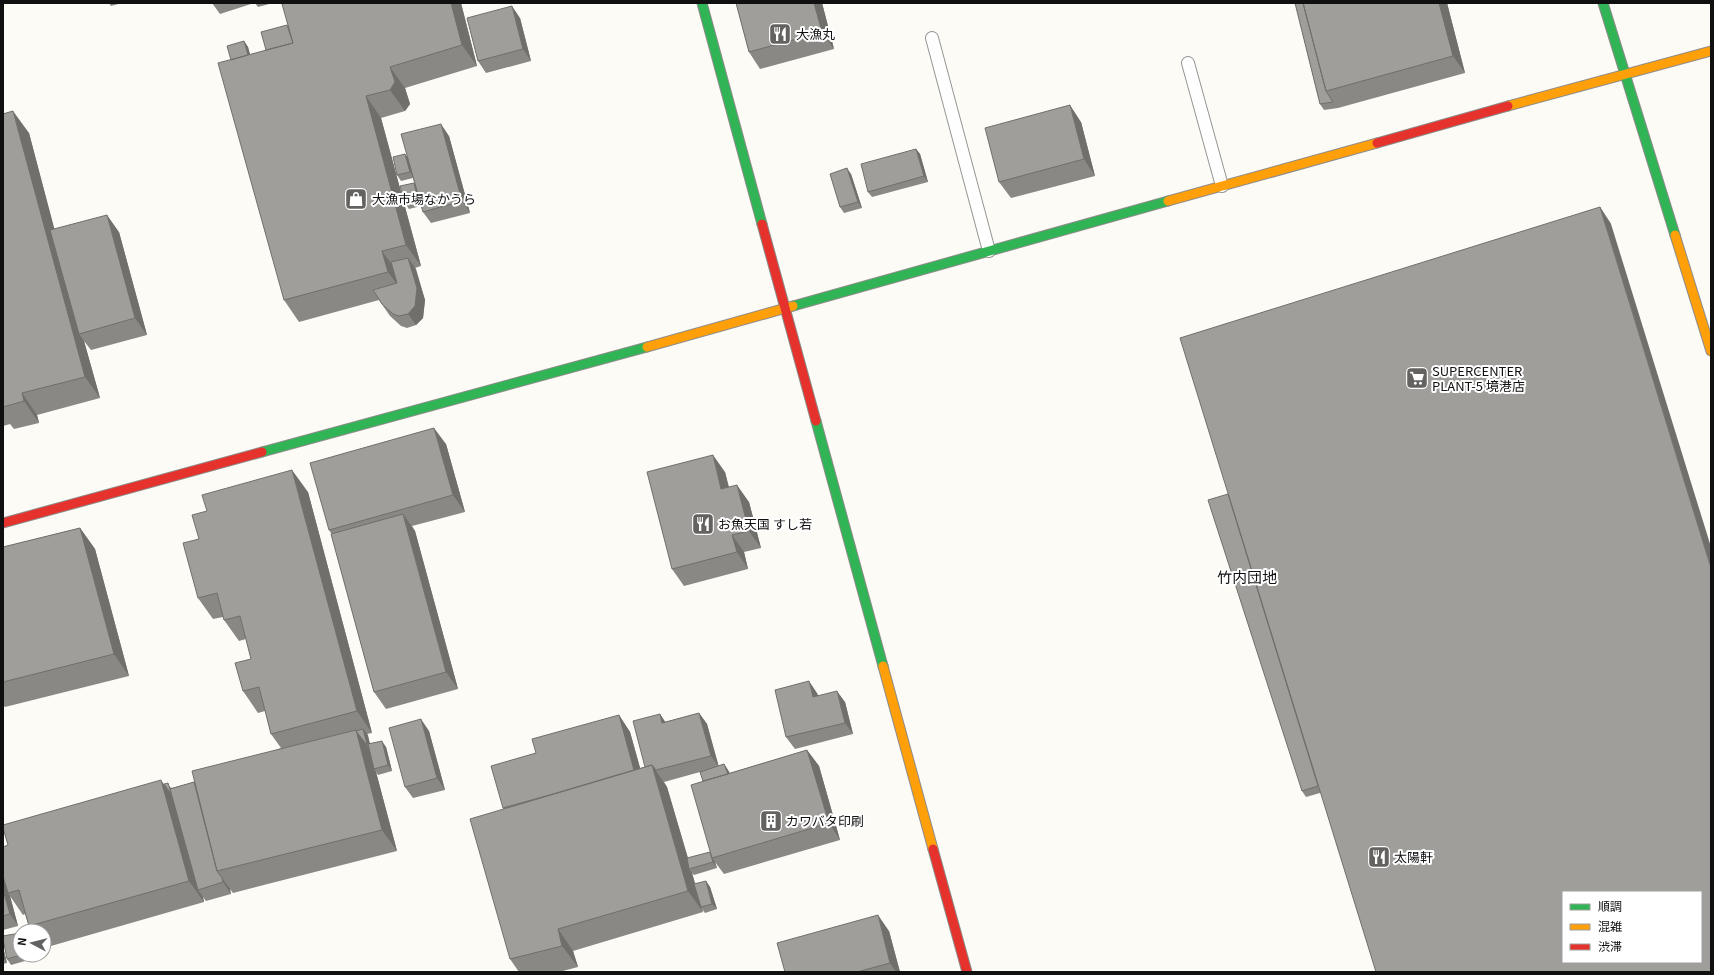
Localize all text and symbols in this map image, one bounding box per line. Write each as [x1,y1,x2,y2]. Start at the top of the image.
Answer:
restaurant icon: 大漁丸 [767,21,793,47]
place label: 大漁丸 [796,24,835,43]
shop icon: 大漁市場なかうら [343,186,369,212]
place label: 大漁市場なかうら [372,189,476,208]
place label: SUPERCENTER PLANT-5 境港店 [1432,361,1525,395]
supermarket icon: SUPERCENTER PLANT-5 境港店 [1404,365,1430,391]
restaurant icon: お魚天国 すし若 [690,511,716,537]
place label: お魚天国 すし若 [718,514,812,533]
district label: 竹内団地 [1217,566,1277,587]
building icon: カワバタ印刷 [758,808,784,834]
place label: カワバタ印刷 [786,811,864,830]
restaurant icon: 太陽軒 [1366,844,1392,870]
place label: 太陽軒 [1394,847,1433,866]
legend [1562,891,1702,963]
text: 順調 [1598,897,1622,914]
text: 混雑 [1598,917,1622,934]
north arrow [12,923,52,963]
text: N [13,937,30,947]
text: 渋滞 [1598,937,1622,954]

